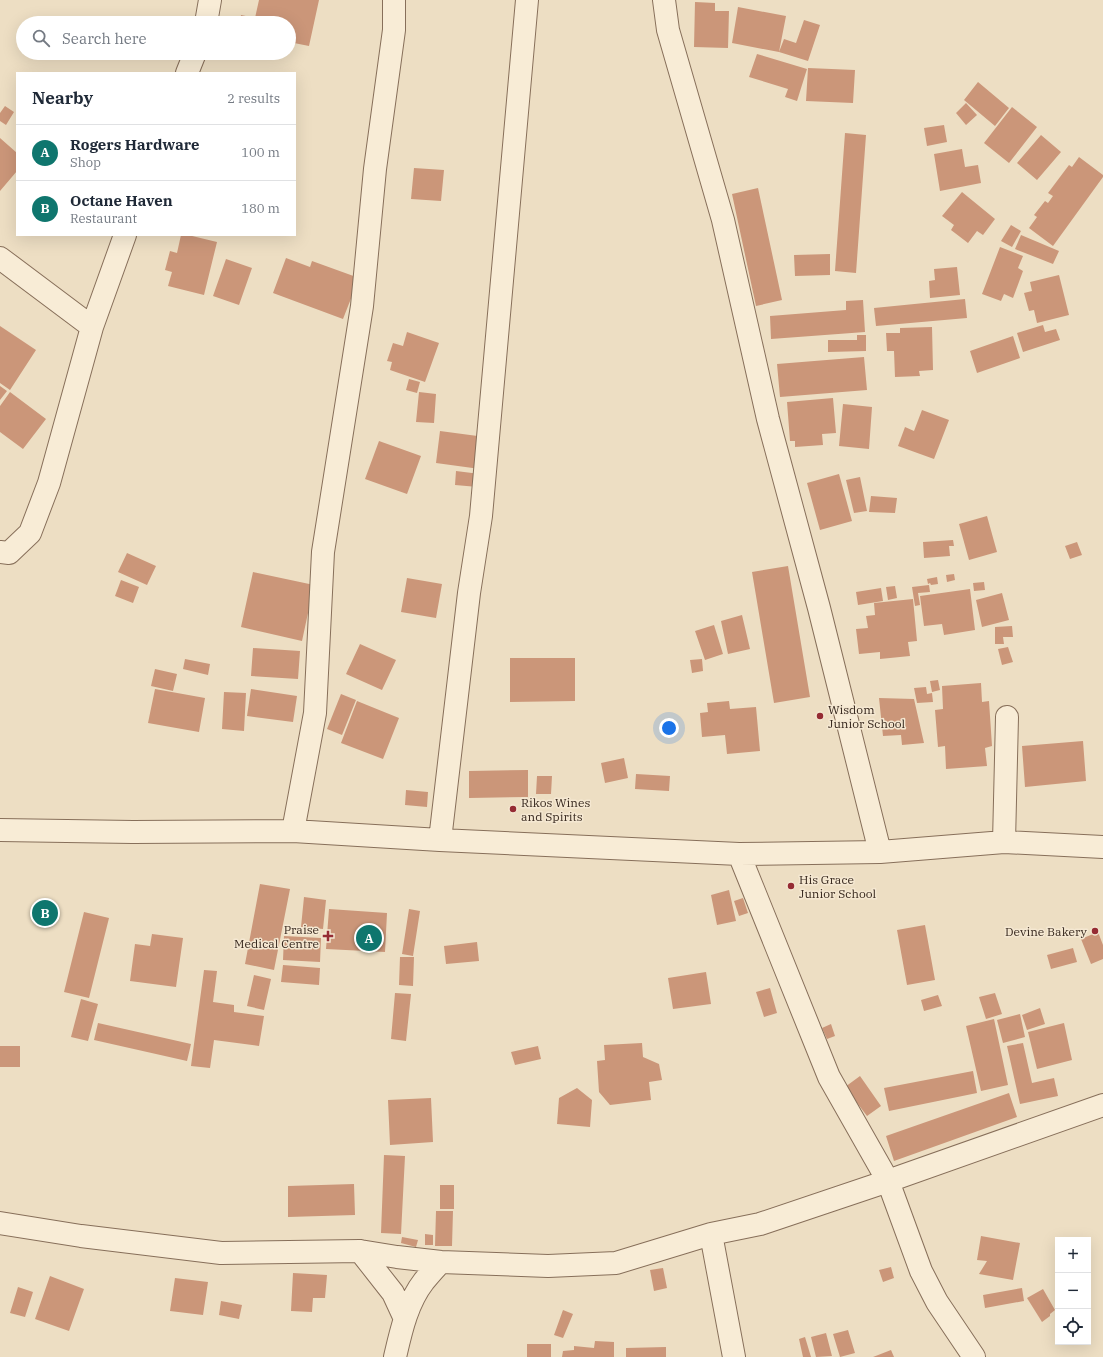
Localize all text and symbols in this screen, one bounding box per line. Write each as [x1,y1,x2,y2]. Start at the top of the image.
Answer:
search box [16,16,296,60]
icon: search [30,27,52,49]
text: Search here [62,29,147,48]
text: Nearby [32,87,93,109]
text: 2 results [227,90,280,107]
text: Rogers Hardware [70,135,200,154]
text: A [40,144,50,161]
text: 100 m [241,144,280,161]
text: Shop [70,154,101,171]
text: Octane Haven [70,191,173,210]
text: B [40,200,50,217]
text: 180 m [241,200,280,217]
text: Restaurant [70,210,137,227]
place label: Wisdom Junior School [828,702,906,731]
marker: Wisdom Junior School [815,711,825,721]
your location [659,718,679,738]
place label: Rikos Wines and Spirits [521,795,590,824]
marker: Rikos Wines and Spirits [508,804,518,814]
place label: His Grace Junior School [799,872,877,901]
marker: His Grace Junior School [786,881,796,891]
pin: B [32,898,58,928]
place label: Praise Medical Centre [234,922,319,951]
pin: A [356,923,382,953]
place label: Devine Bakery [1005,924,1088,939]
marker: Devine Bakery [1090,926,1100,936]
marker: Praise Medical Centre [322,930,334,942]
map controls [1055,1237,1091,1345]
button: + [1055,1237,1091,1273]
button: − [1055,1273,1091,1309]
button: locate [1055,1309,1091,1345]

